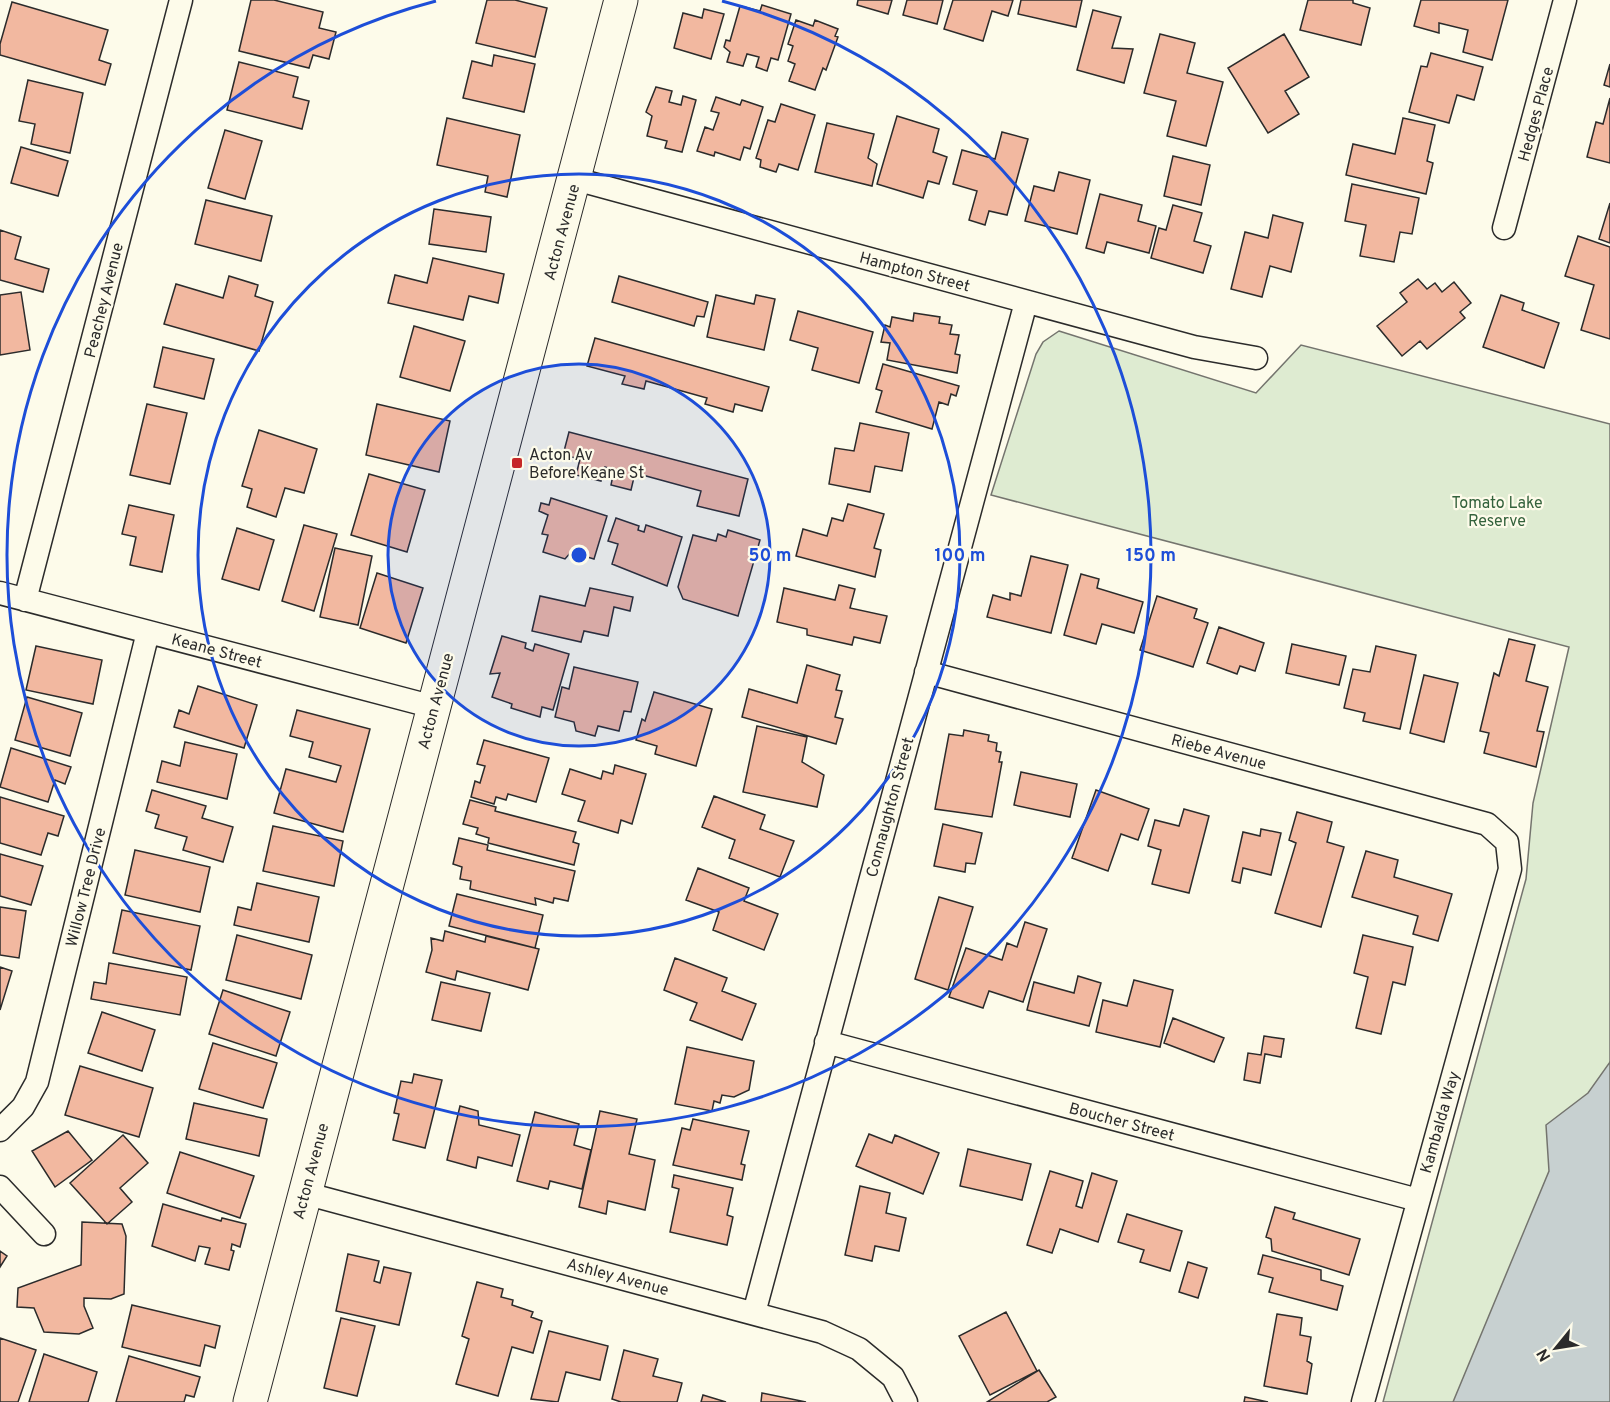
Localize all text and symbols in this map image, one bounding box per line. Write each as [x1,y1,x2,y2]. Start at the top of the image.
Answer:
street label: Hedges Place [1515,65,1559,164]
street label: Acton Avenue [540,182,585,283]
street label: Peachey Avenue [81,241,129,360]
street label: Hampton Street [857,249,972,297]
place label: Acton Av Before Keane St [529,446,644,484]
marker: Acton Av Before Keane St [510,456,524,470]
park label: Tomato Lake Reserve [1451,494,1543,532]
centre of rings [569,545,589,565]
text: 50 m [748,545,792,568]
text: 100 m [934,545,986,568]
text: 150 m [1126,545,1176,568]
street label: Keane Street [169,630,264,674]
street label: Acton Avenue [414,651,459,752]
street label: Riebe Avenue [1169,731,1268,775]
street label: Connaughton Street [863,735,919,880]
street label: Willow Tree Drive [62,826,111,949]
street label: Kambalda Way [1417,1069,1465,1176]
street label: Boucher Street [1066,1099,1176,1147]
street label: Acton Avenue [289,1121,334,1222]
street label: Ashley Avenue [564,1255,671,1301]
north arrow [1526,1318,1586,1378]
text: N [1533,1345,1556,1364]

